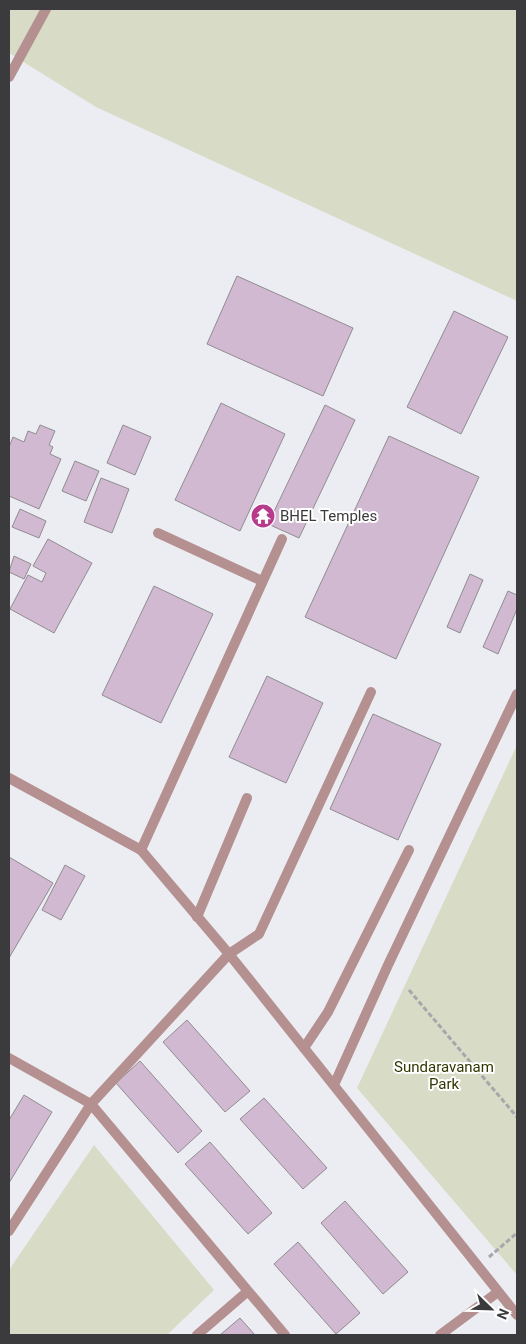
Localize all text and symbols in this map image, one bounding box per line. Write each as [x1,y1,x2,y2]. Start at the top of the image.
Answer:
temple icon: BHEL Temples [250,503,276,529]
place label: BHEL Temples [280,507,377,525]
park label: Sundaravanam Park [394,1058,494,1093]
north arrow [466,1284,516,1334]
text: N [494,1306,512,1322]

